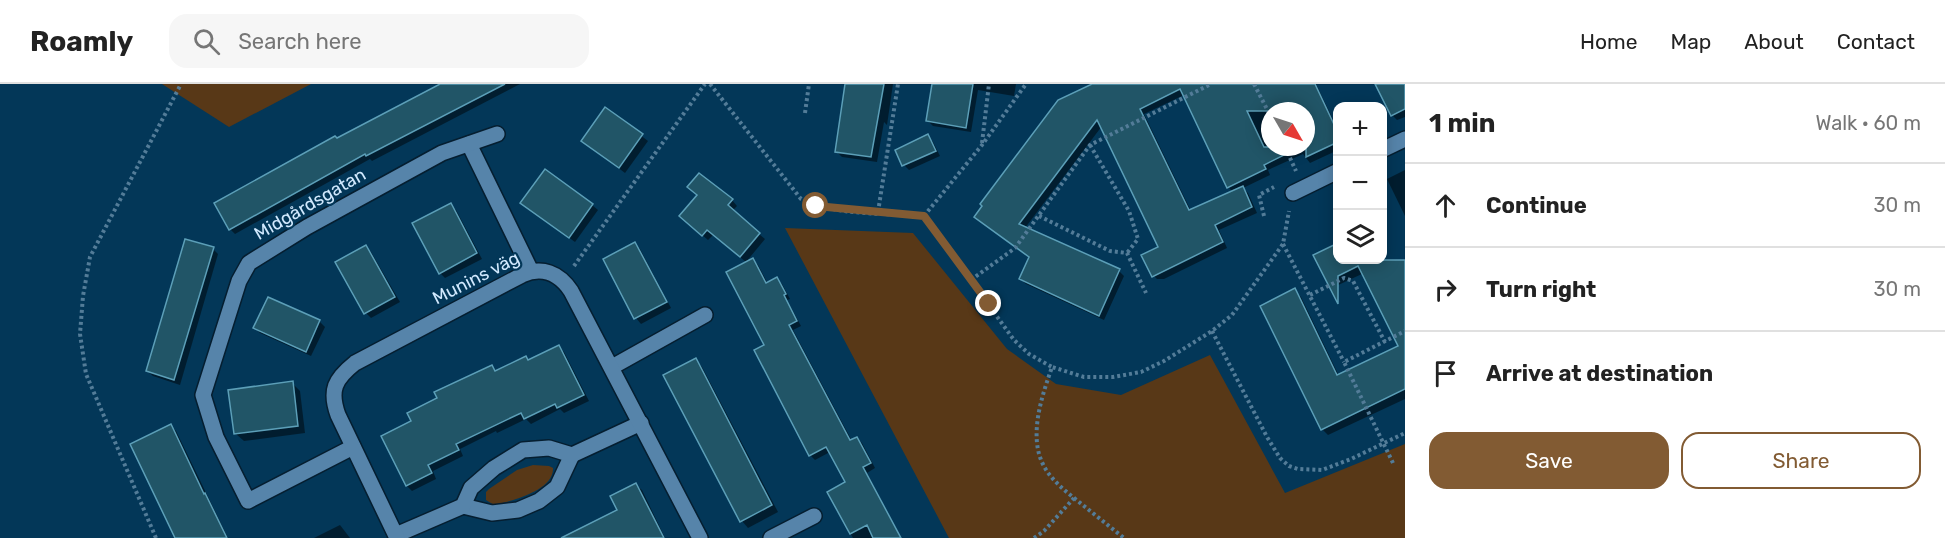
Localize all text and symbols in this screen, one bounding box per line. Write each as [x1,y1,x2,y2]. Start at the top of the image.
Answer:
search box [169,14,589,68]
text: Roamly [30,25,133,58]
icon: search [190,25,223,58]
text: Search here [238,28,362,55]
text: Home [1580,29,1637,54]
text: Map [1670,29,1711,54]
text: About [1744,29,1804,54]
text: Contact [1837,29,1915,54]
north arrow [1261,102,1315,156]
map controls [1333,102,1387,264]
button: + [1333,102,1387,156]
text: 1 min [1429,108,1495,139]
text: Walk · 60 m [1816,111,1921,135]
button: − [1333,156,1387,210]
street label: Midgårdsgatan [250,163,370,245]
icon: ahead [1429,189,1462,222]
route start [802,192,828,218]
text: Continue [1486,192,1587,219]
text: 30 m [1874,193,1921,217]
button: layers [1333,210,1387,264]
street label: Munins väg [429,247,523,309]
icon: right [1429,273,1462,306]
text: Turn right [1486,276,1596,303]
text: 30 m [1874,277,1921,301]
route end [975,290,1001,316]
icon: arrive [1429,357,1462,390]
text: Arrive at destination [1486,360,1713,387]
button: Save [1429,432,1669,489]
button: Share [1681,432,1921,489]

